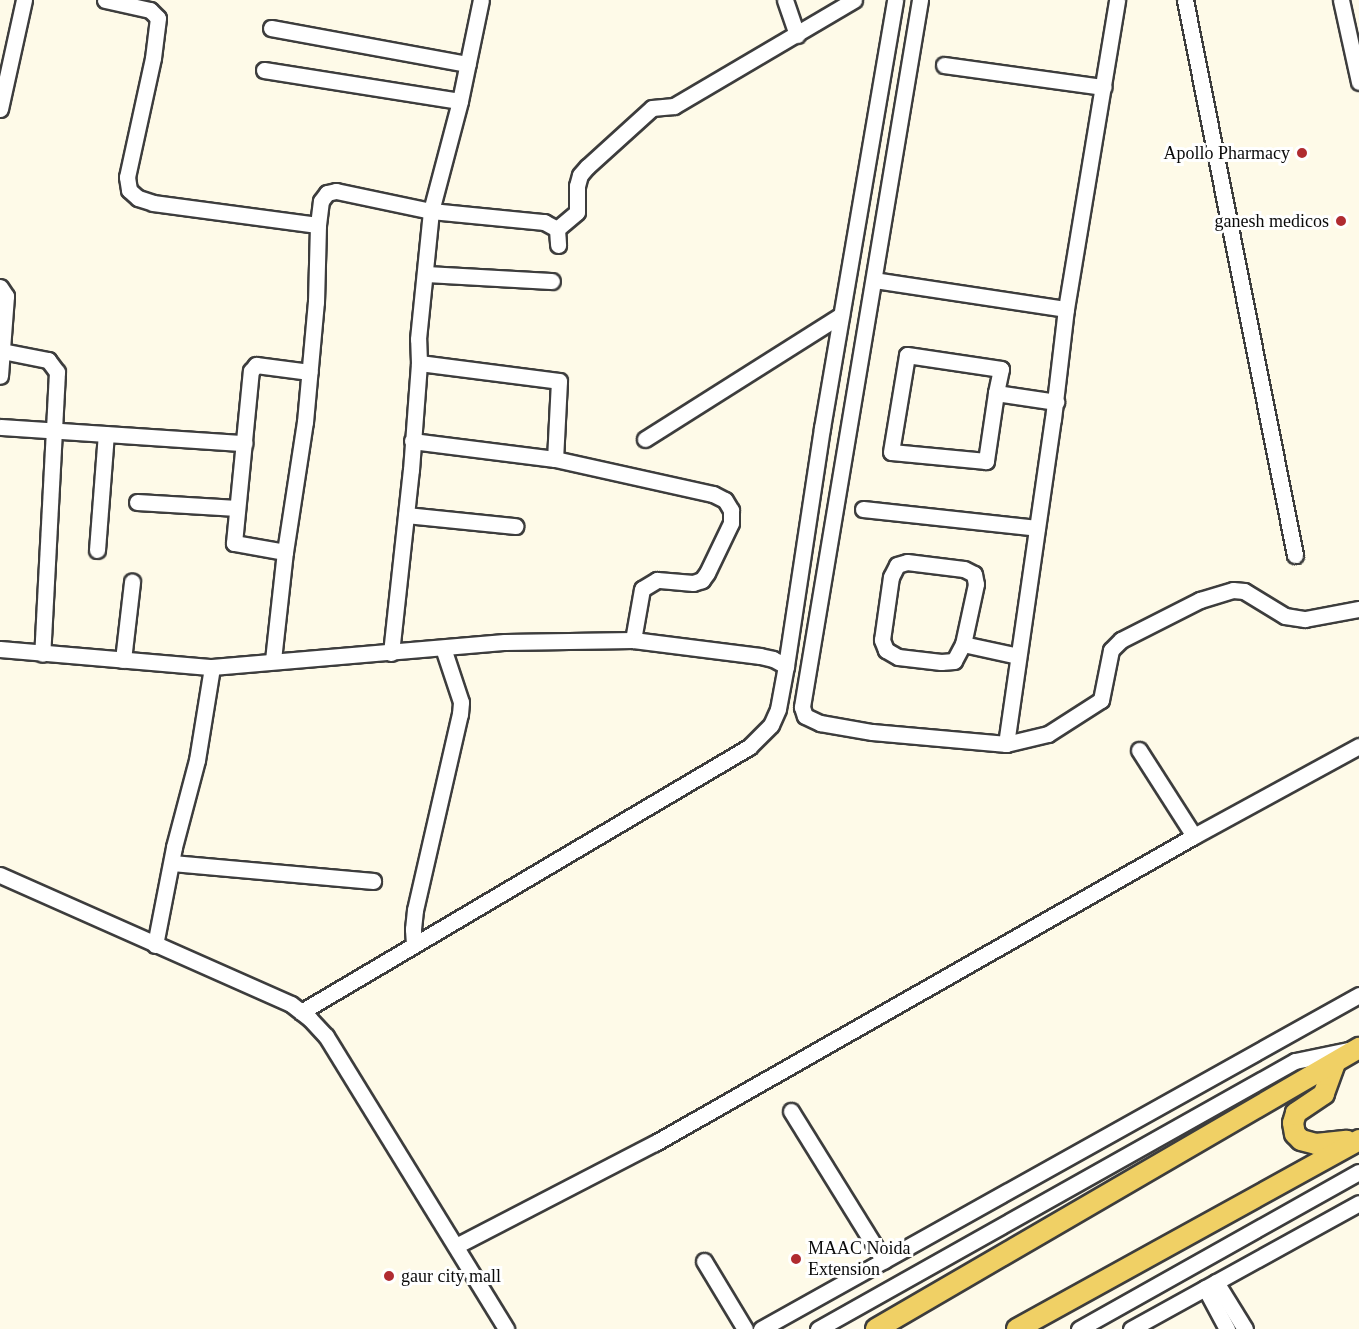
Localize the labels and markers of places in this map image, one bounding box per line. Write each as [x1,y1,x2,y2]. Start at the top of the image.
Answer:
place label: Apollo Pharmacy [1147,142,1290,164]
marker: Apollo Pharmacy [1295,146,1309,160]
place label: ganesh medicos [1191,210,1329,232]
marker: ganesh medicos [1334,214,1348,228]
place label: MAAC Noida Extension [808,1238,913,1280]
marker: MAAC Noida Extension [789,1252,803,1266]
place label: gaur city mall [401,1265,515,1287]
marker: gaur city mall [382,1269,396,1283]

